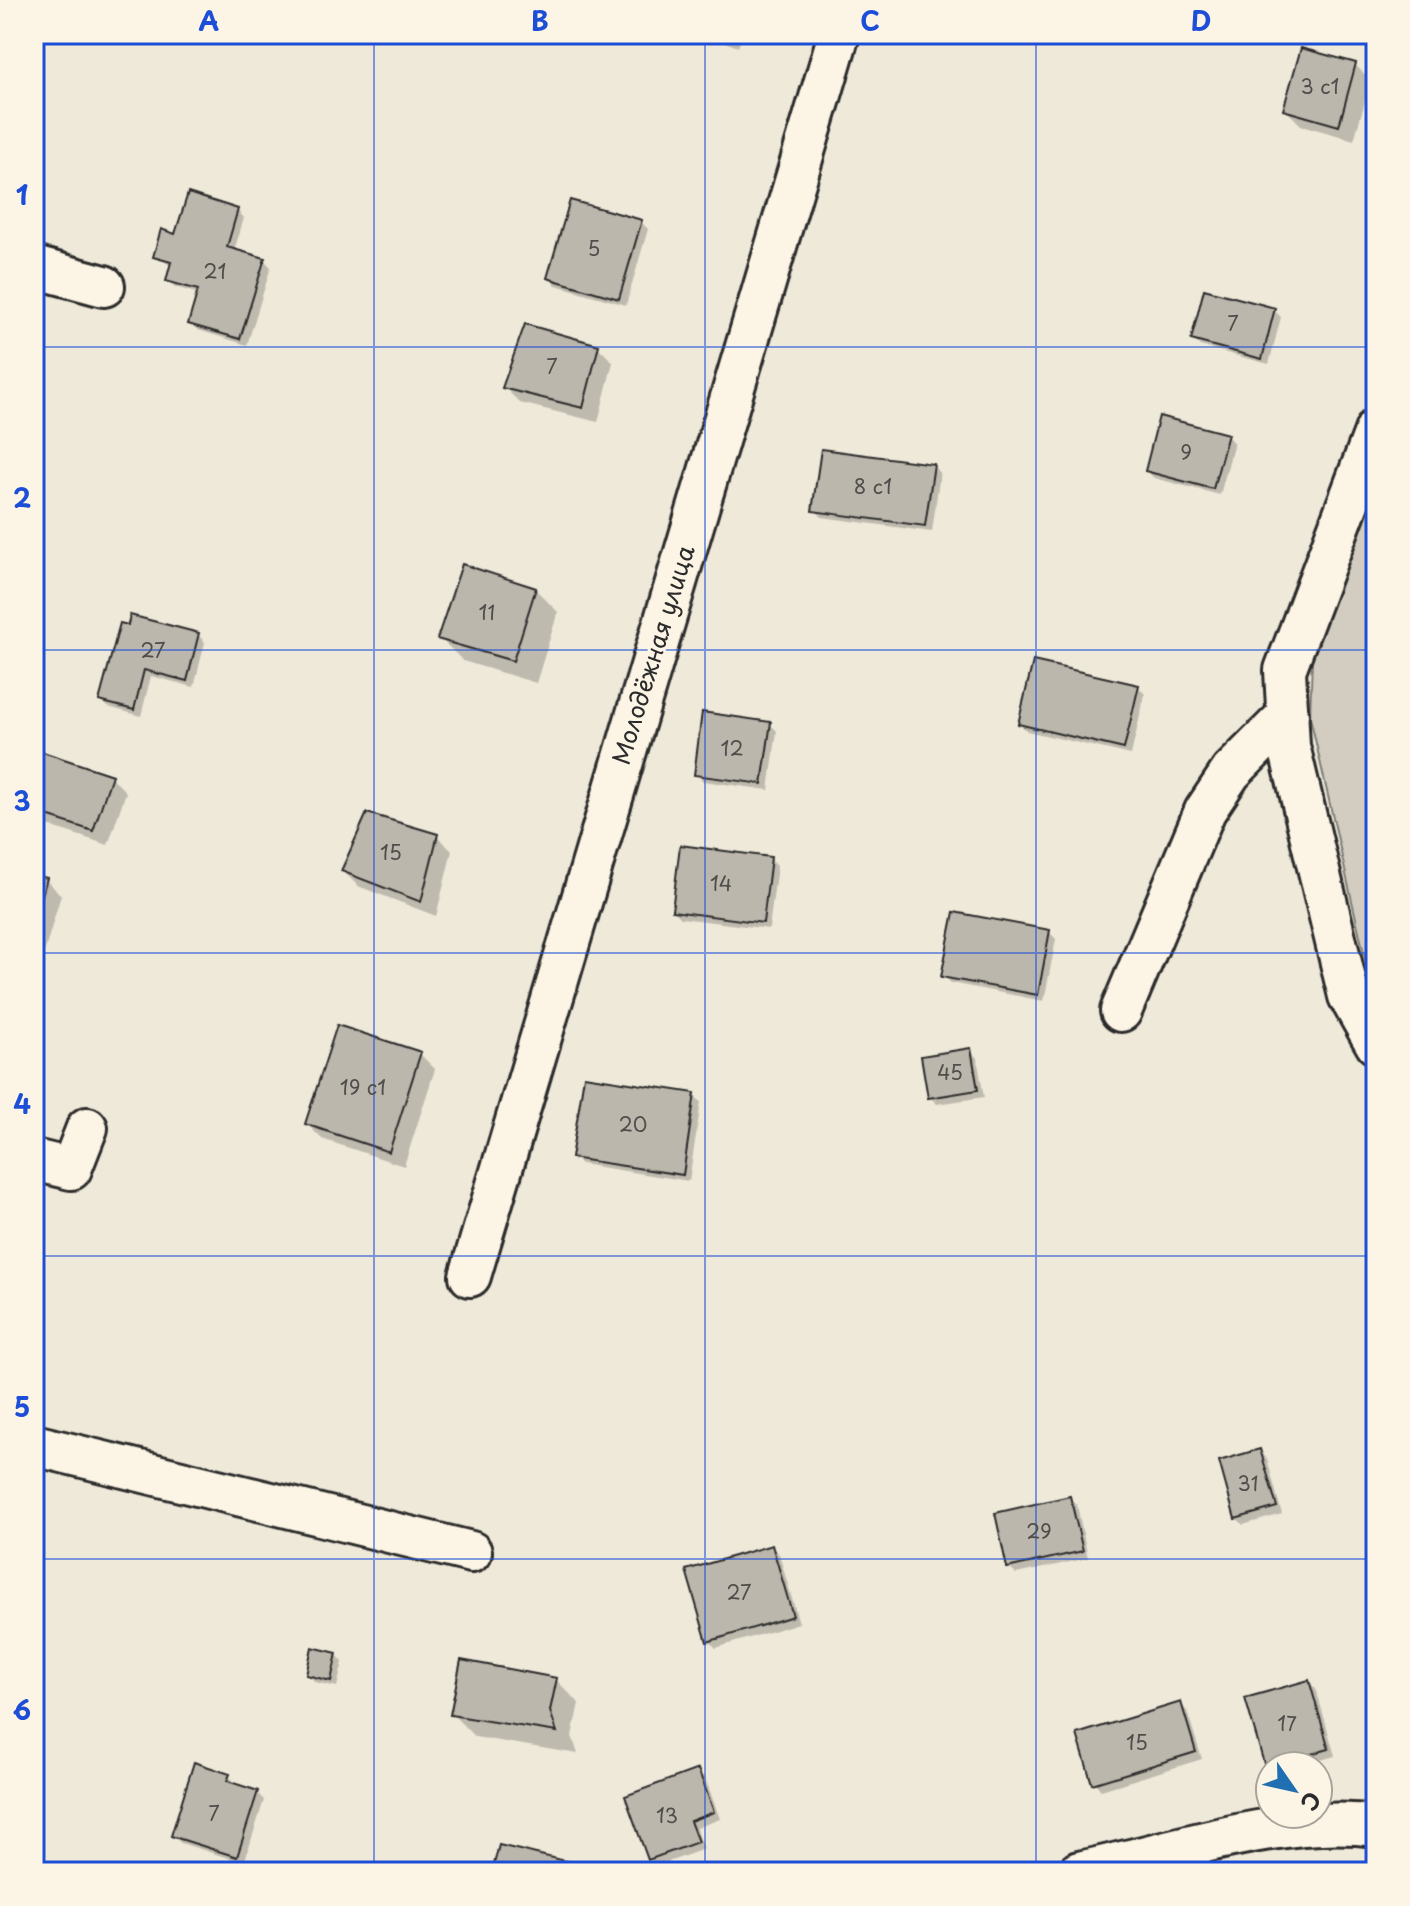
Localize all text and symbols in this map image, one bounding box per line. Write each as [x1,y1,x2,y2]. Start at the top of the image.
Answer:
text: A [199,1,219,40]
text: B [531,1,549,40]
text: C [860,1,880,40]
text: D [1191,1,1211,40]
house number: 3 с1 [1300,71,1340,101]
text: 1 [16,175,28,214]
house number: 5 [588,233,600,263]
house number: 21 [203,256,227,286]
house number: 7 [1227,308,1239,338]
house number: 7 [546,351,558,381]
house number: 9 [1180,437,1192,467]
house number: 8 с1 [854,471,892,501]
text: 2 [13,478,31,517]
street label: Молодёжная улица [602,540,703,768]
house number: 11 [479,597,495,627]
house number: 27 [141,635,165,665]
house number: 12 [720,733,744,763]
text: 3 [13,781,31,820]
house number: 15 [380,837,402,867]
house number: 14 [710,868,732,898]
house number: 45 [937,1057,963,1087]
house number: 19 с1 [340,1072,386,1102]
text: 4 [13,1084,31,1123]
house number: 20 [619,1109,647,1139]
text: 5 [14,1387,30,1426]
house number: 31 [1238,1468,1258,1498]
house number: 29 [1026,1516,1052,1546]
house number: 27 [727,1577,751,1607]
text: 6 [13,1690,31,1729]
house number: 17 [1277,1708,1297,1738]
house number: 15 [1126,1727,1148,1757]
north arrow [1254,1750,1334,1830]
text: С [1294,1786,1330,1818]
house number: 7 [208,1798,220,1828]
house number: 13 [656,1800,678,1830]

